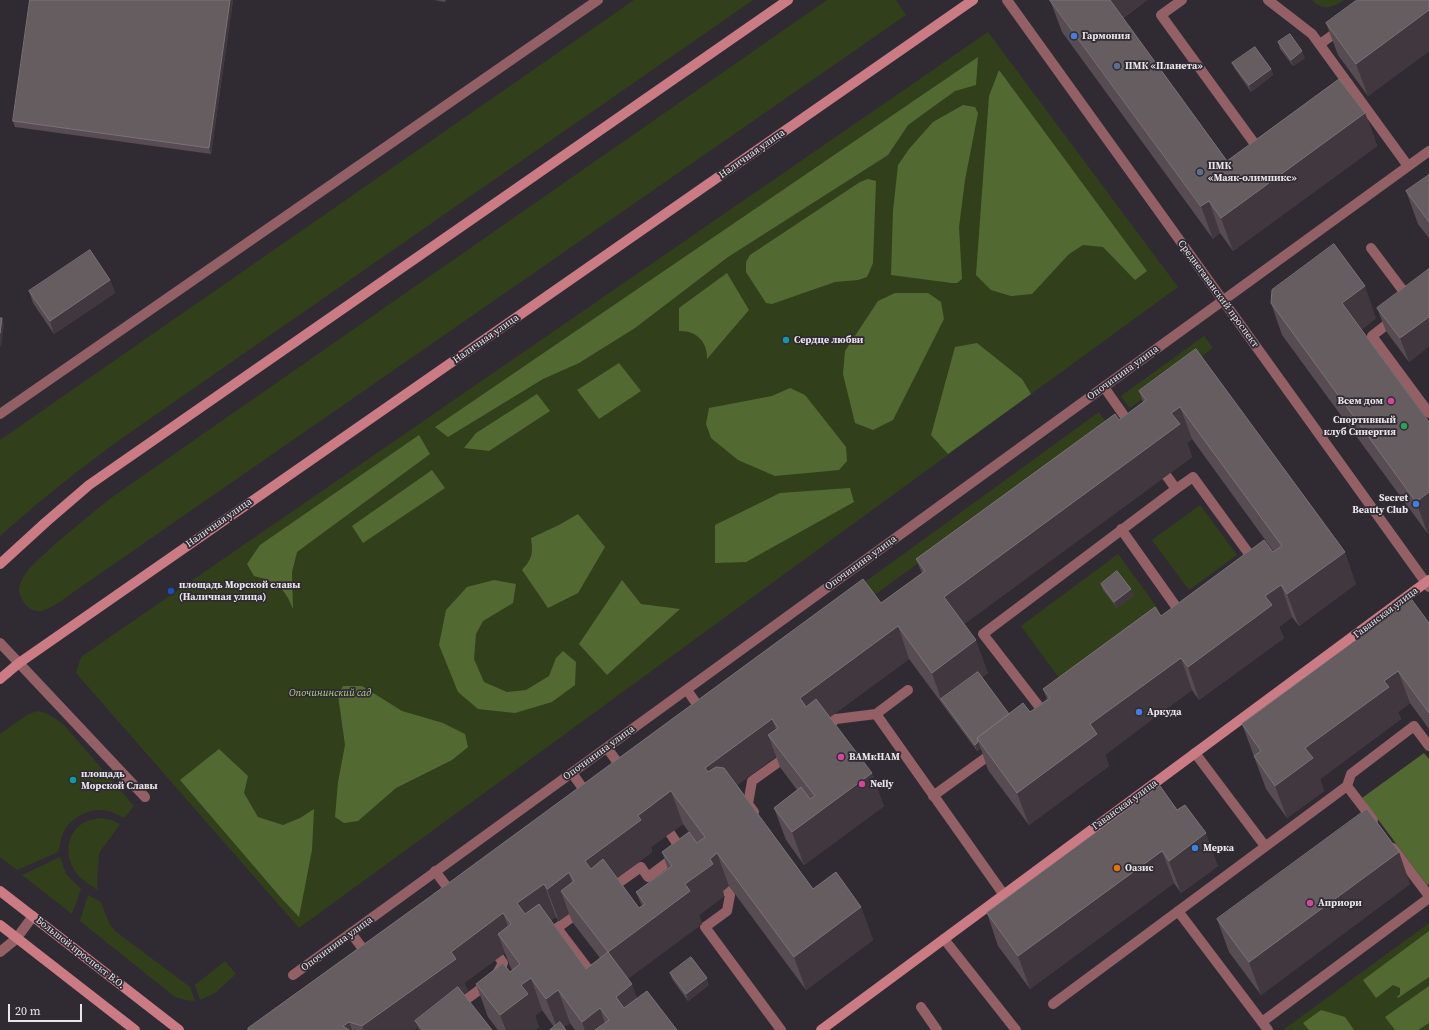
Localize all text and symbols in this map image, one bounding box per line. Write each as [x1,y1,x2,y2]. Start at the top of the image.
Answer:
place label: Гармония [1082,30,1130,42]
marker: Гармония [1069,31,1079,41]
place label: ПМК «Планета» [1125,60,1203,72]
marker: ПМК «Планета» [1112,61,1122,71]
street label: Наличная улица [717,127,787,181]
place label: ПМК «Маяк-олимпикс» [1208,160,1297,184]
marker: ПМК «Маяк-олимпикс» [1195,167,1205,177]
street label: Среднегаванский проспект [1175,238,1261,350]
street label: Наличная улица [451,312,521,366]
place label: Сердце любви [794,334,863,346]
marker: Сердце любви [781,335,791,345]
street label: Опочинина улица [1085,343,1161,403]
place label: Всем дом [1337,395,1383,407]
marker: Всем дом [1386,396,1396,406]
place label: Спортивный клуб Синергия [1324,414,1396,438]
marker: Спортивный клуб Синергия [1399,421,1409,431]
place label: Secret Beauty Club [1352,492,1408,516]
street label: Наличная улица [184,496,254,550]
marker: Secret Beauty Club [1411,499,1421,509]
street label: Опочинина улица [823,533,899,593]
place label: площадь Морской славы (Наличная улица) [179,579,300,602]
street label: Гаванская улица [1351,585,1421,641]
marker: площадь Морской славы (Наличная улица) [166,586,176,596]
park label: Опочининский сад [289,687,371,699]
place label: Аркуда [1147,706,1182,718]
marker: Аркуда [1134,707,1144,717]
street label: Опочинина улица [561,723,637,783]
place label: ВАМкНАМ [849,751,900,763]
marker: ВАМкНАМ [836,752,846,762]
place label: площадь Морской Славы [81,768,158,792]
marker: площадь Морской Славы [68,775,78,785]
street label: Гаванская улица [1090,777,1160,833]
place label: Nelly [870,778,894,790]
marker: Nelly [857,779,867,789]
place label: Мерка [1203,842,1234,854]
marker: Мерка [1190,843,1200,853]
place label: Оазис [1125,862,1154,874]
marker: Оазис [1112,863,1122,873]
place label: Априори [1318,897,1362,909]
marker: Априори [1305,898,1315,908]
street label: Большой проспект В.О. [33,914,127,992]
street label: Опочинина улица [299,914,375,974]
scale bar [10,996,84,1022]
text: 20 m [15,1003,41,1019]

